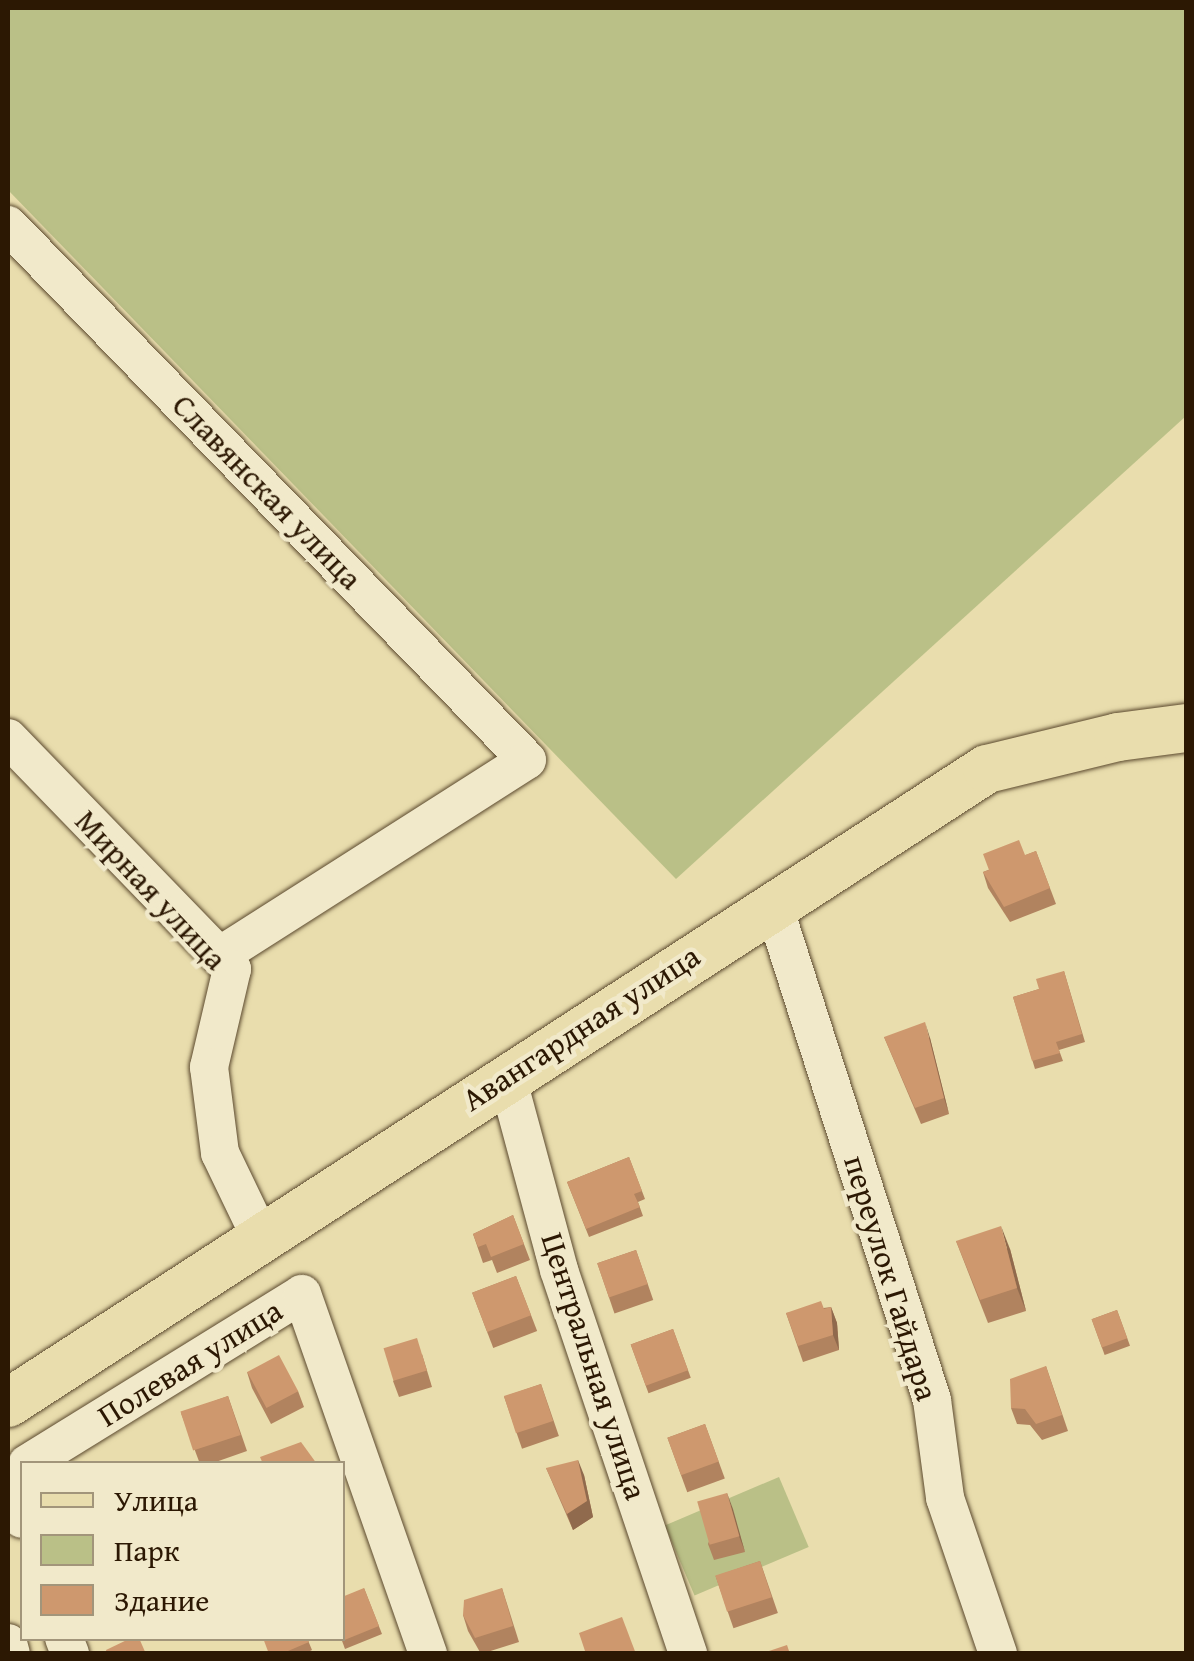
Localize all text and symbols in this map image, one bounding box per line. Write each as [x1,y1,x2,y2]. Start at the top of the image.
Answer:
street label: Славянская улица [164,386,370,598]
street label: Мирная улица [67,802,235,978]
street label: Авангардная улица [455,937,707,1119]
street label: переулок Гайдара [835,1151,947,1405]
street label: Центральная улица [533,1228,655,1504]
street label: Полевая улица [91,1291,289,1435]
legend [20,1461,345,1641]
text: Улица [114,1478,198,1522]
text: Парк [114,1528,180,1572]
text: Здание [114,1578,209,1622]

